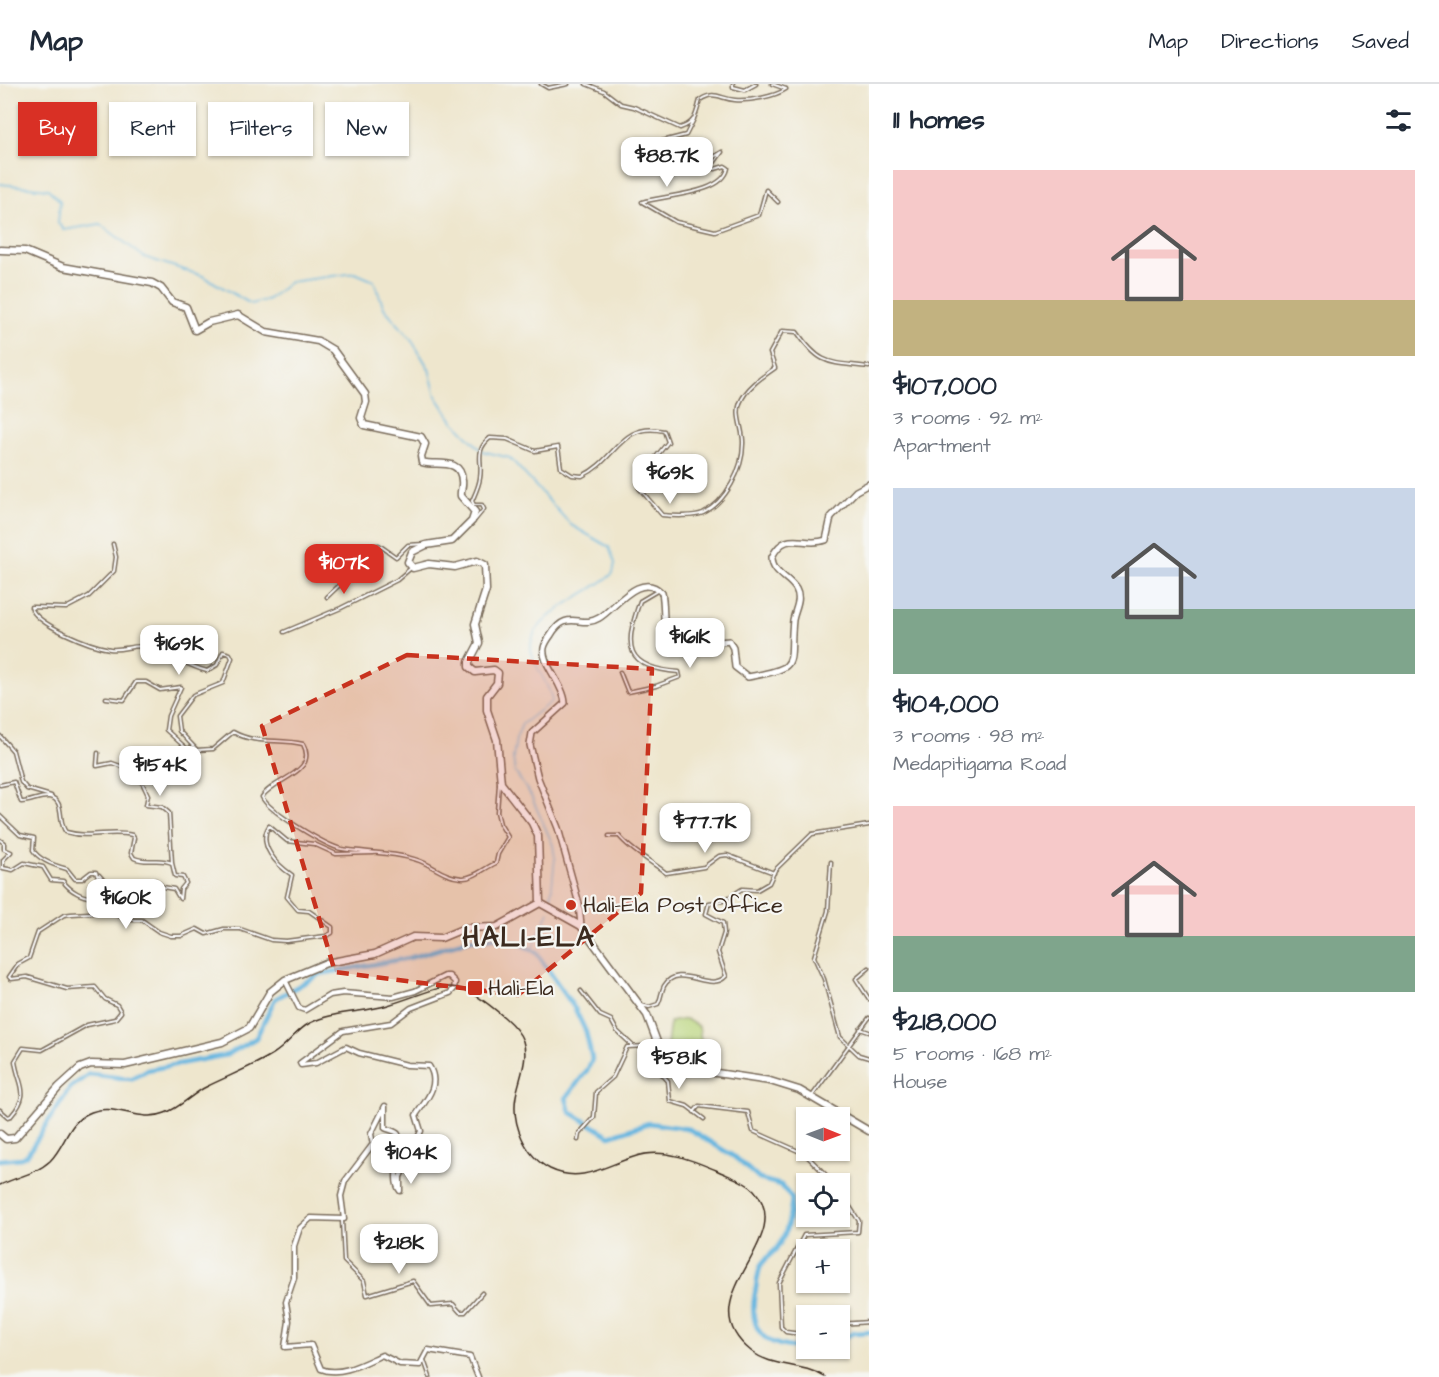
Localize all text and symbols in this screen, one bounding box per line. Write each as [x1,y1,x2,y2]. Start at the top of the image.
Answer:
text: Map [30,22,83,61]
text: Map [1148,27,1188,56]
text: Directions [1221,27,1319,56]
text: Saved [1352,27,1409,56]
chip: Buy [18,102,97,156]
chip: Rent [109,102,196,156]
chip: Filters [208,102,313,156]
chip: New [325,102,409,156]
text: 11 homes [893,102,985,138]
icon: filters [1382,104,1415,137]
pin: $88.7K [618,137,716,188]
text: $88.7K [635,142,699,170]
icon: home [1100,209,1208,317]
text: $107,000 [893,368,997,404]
text: 3 rooms · 92 m² [893,404,1043,432]
text: Apartment [893,432,991,460]
pin: $69K [634,454,706,505]
text: $69K [646,459,694,487]
icon: home [1100,527,1208,635]
pin: $107K [302,544,386,595]
text: $107K [319,549,369,577]
pin: $161K [648,618,732,669]
text: $161K [670,623,710,651]
pin: $169K [137,625,221,676]
text: $169K [154,630,204,658]
text: $104,000 [893,686,999,722]
text: 3 rooms · 98 m² [893,722,1045,750]
pin: $154K [118,746,202,797]
text: Medapitigama Road [893,750,1066,778]
text: $154K [133,751,187,779]
pin: $77.7K [656,803,754,854]
text: $77.7K [674,808,736,836]
icon: home [1100,845,1208,953]
pin: $160K [84,879,168,930]
text: $160K [101,884,151,912]
place label: Hali-Ela Post Office [583,890,783,921]
marker: Hali-Ela Post Office [564,898,578,912]
district label: HALI-ELA [462,918,596,957]
place label: Hali-Ela [488,973,554,1004]
marker: Hali-Ela [466,979,484,997]
text: $218,000 [893,1004,996,1040]
pin: $58.1K [630,1039,728,1090]
text: 5 rooms · 168 m² [893,1040,1052,1068]
text: $58.1K [651,1044,707,1072]
text: House [893,1068,947,1096]
north arrow [796,1107,850,1161]
map controls [796,1107,850,1359]
pin: $104K [369,1134,453,1185]
text: $104K [385,1139,437,1167]
button: locate [796,1173,850,1227]
pin: $218K [357,1224,441,1275]
text: $218K [374,1229,424,1257]
button: + [796,1239,850,1293]
button: − [796,1305,850,1359]

